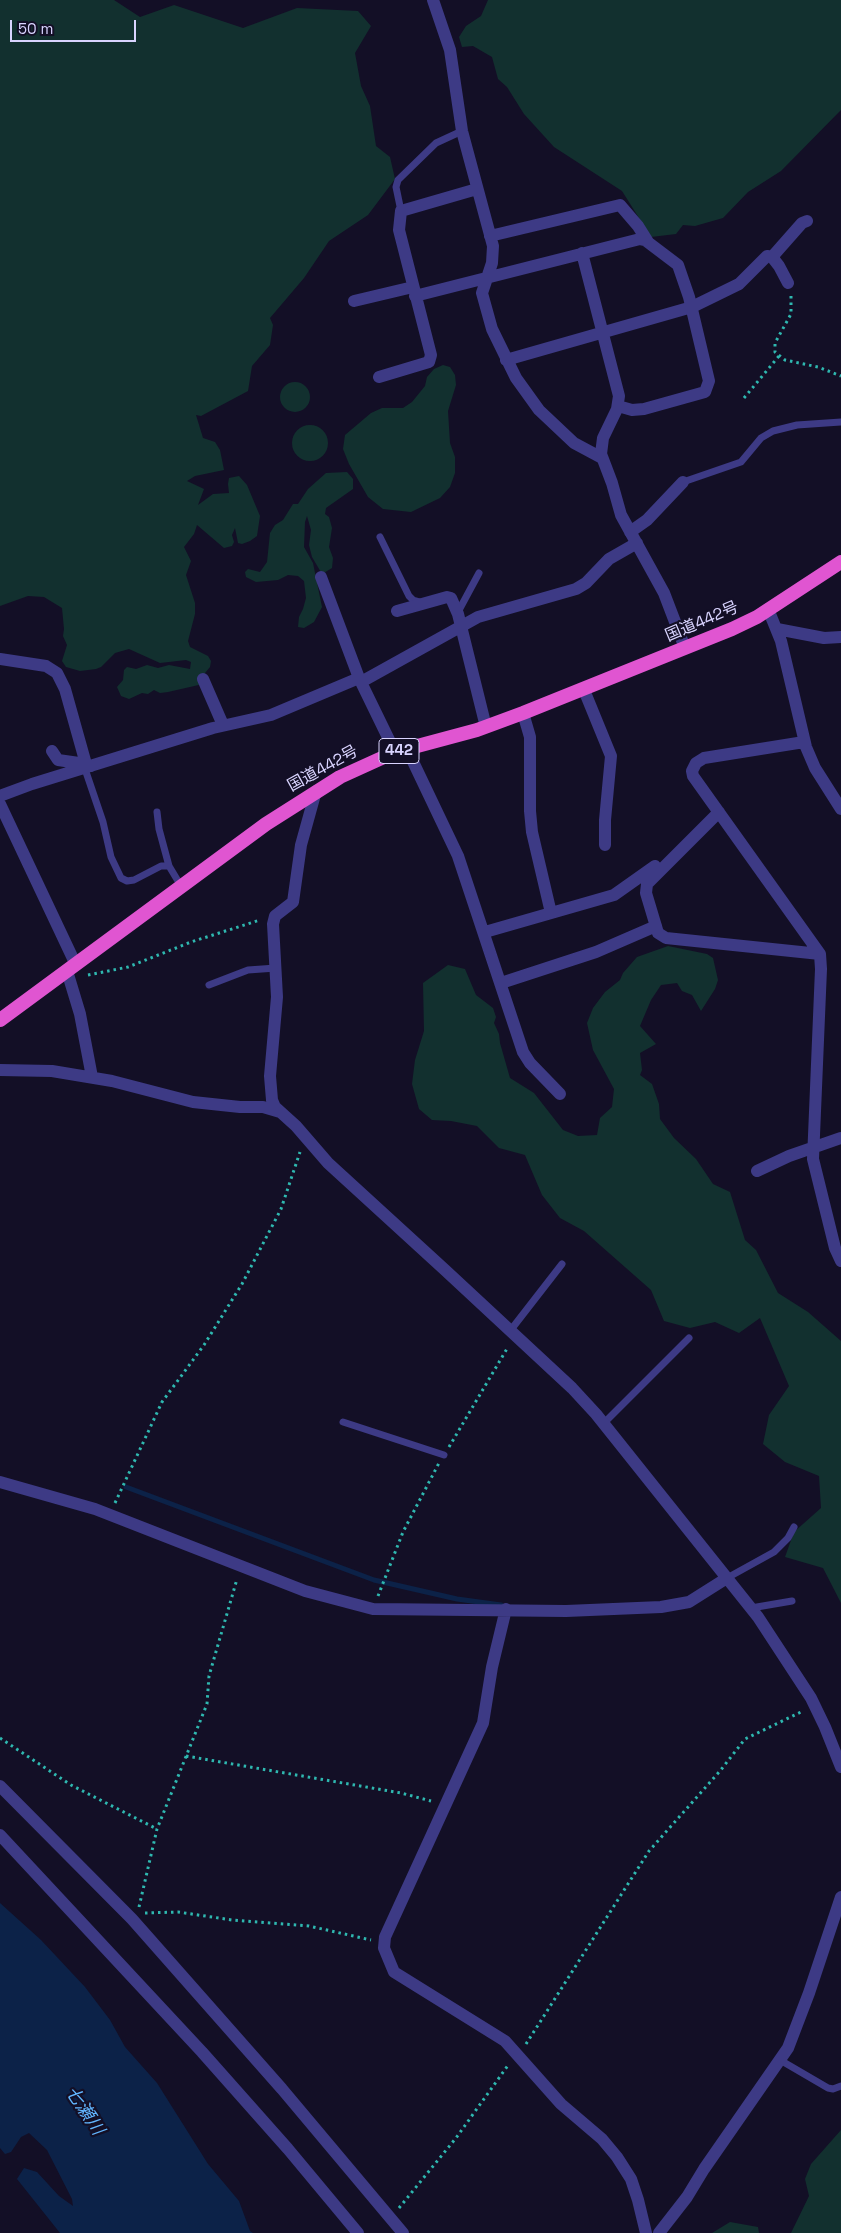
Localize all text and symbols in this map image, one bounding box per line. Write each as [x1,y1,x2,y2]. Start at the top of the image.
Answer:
scale bar [12,10,139,42]
text: 50 m [18,19,53,38]
street label: 国道442号 [663,598,741,646]
road number: 442 [379,738,419,764]
street label: 国道442号 [284,742,362,796]
water label: 七瀬川 [60,2083,108,2139]

